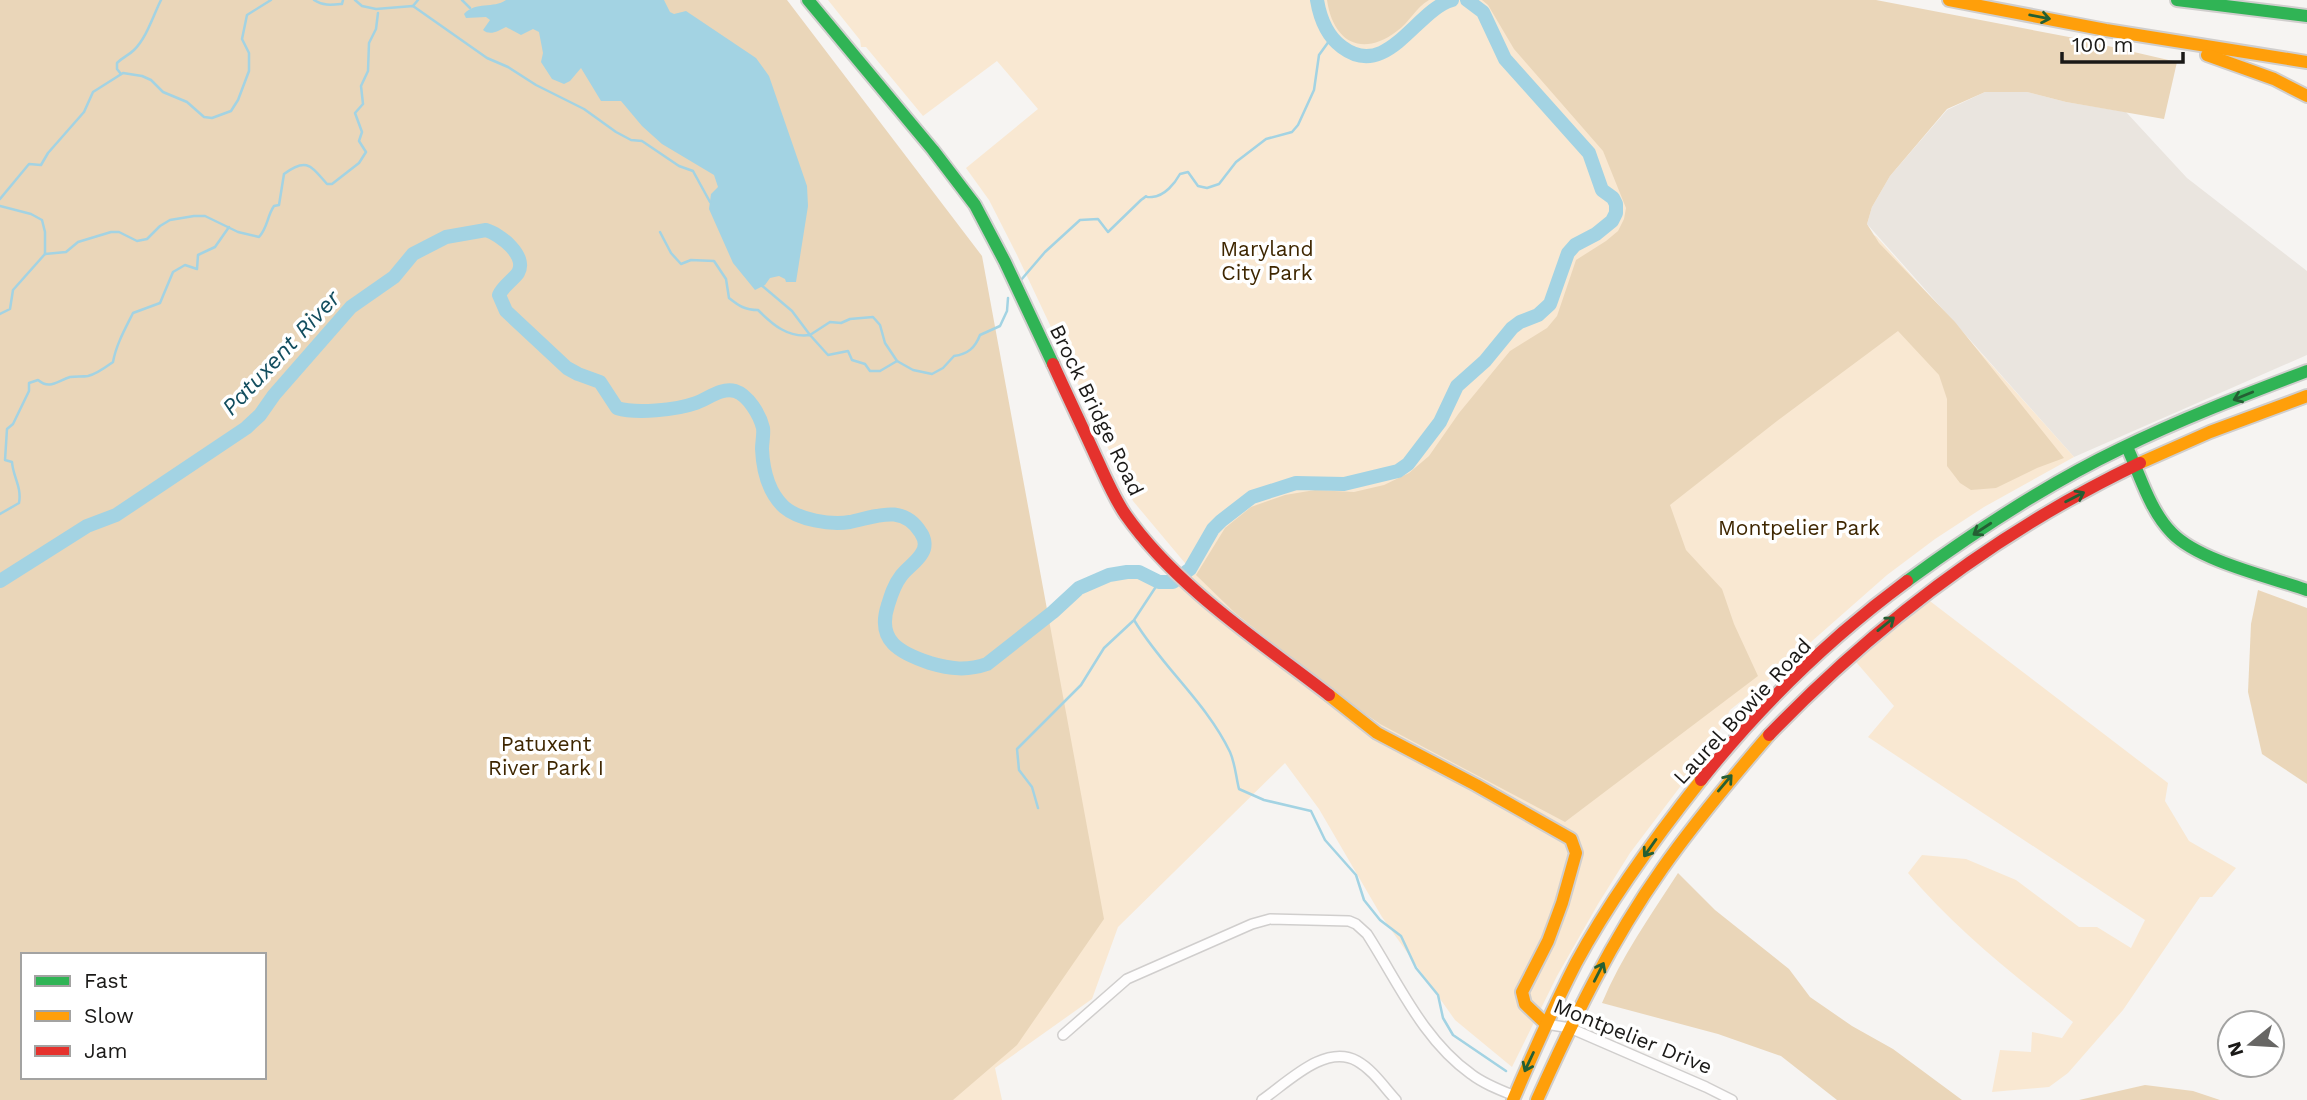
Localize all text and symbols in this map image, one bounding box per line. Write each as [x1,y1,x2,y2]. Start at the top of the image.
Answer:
one-way arrow [2028,11,2051,24]
scale bar [2062,21,2183,65]
text: 100 m [2072,32,2134,57]
park label: Maryland City Park [1220,236,1314,285]
water label: Patuxent River [216,284,346,421]
street label: Brock Bridge Road [1045,320,1149,500]
one-way arrow [2233,391,2255,404]
one-way arrow [2064,489,2085,503]
park label: Montpelier Park [1718,515,1880,540]
one-way arrow [1973,521,1992,536]
one-way arrow [1877,616,1895,631]
street label: Laurel Bowie Road [1668,633,1816,789]
park label: Patuxent River Park I [488,731,604,780]
one-way arrow [1717,775,1733,793]
one-way arrow [1643,838,1657,857]
legend [21,953,266,1079]
one-way arrow [1592,962,1606,983]
text: Fast [84,968,128,993]
street label: Montpelier Drive [1550,993,1716,1079]
text: Slow [84,1003,134,1028]
north arrow [2216,1009,2286,1079]
text: Jam [84,1038,127,1063]
text: N [2222,1039,2248,1059]
one-way arrow [1522,1051,1536,1072]

